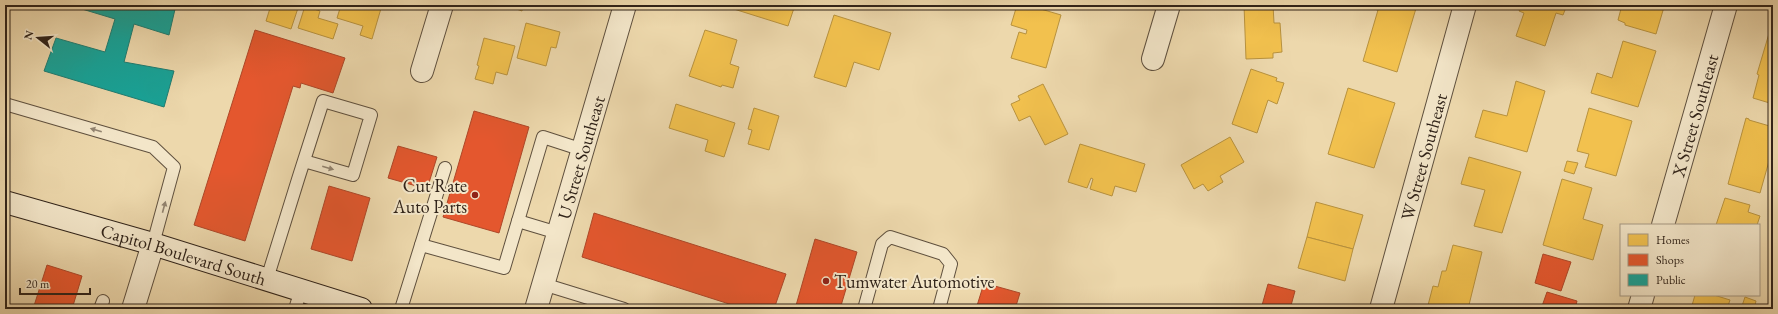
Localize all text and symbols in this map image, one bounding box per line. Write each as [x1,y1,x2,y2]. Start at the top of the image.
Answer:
north arrow [18,18,58,58]
text: N [20,29,36,41]
street label: X Street Southeast [1666,51,1723,181]
street label: W Street Southeast [1395,90,1452,223]
street label: U Street Southeast [551,93,609,222]
one-way arrow [89,127,101,133]
one-way arrow [323,165,335,171]
place label: Cut Rate Auto Parts [392,174,467,218]
marker: Cut Rate Auto Parts [470,190,480,200]
one-way arrow [161,200,167,212]
street label: Capitol Boulevard South [98,218,269,290]
legend [1620,224,1760,296]
text: Homes [1656,232,1690,248]
text: Shops [1656,252,1684,268]
scale bar [20,270,90,296]
place label: Tumwater Automotive [834,270,995,293]
text: Public [1656,272,1686,288]
text: 20 m [26,276,50,292]
marker: Tumwater Automotive [821,276,831,286]

